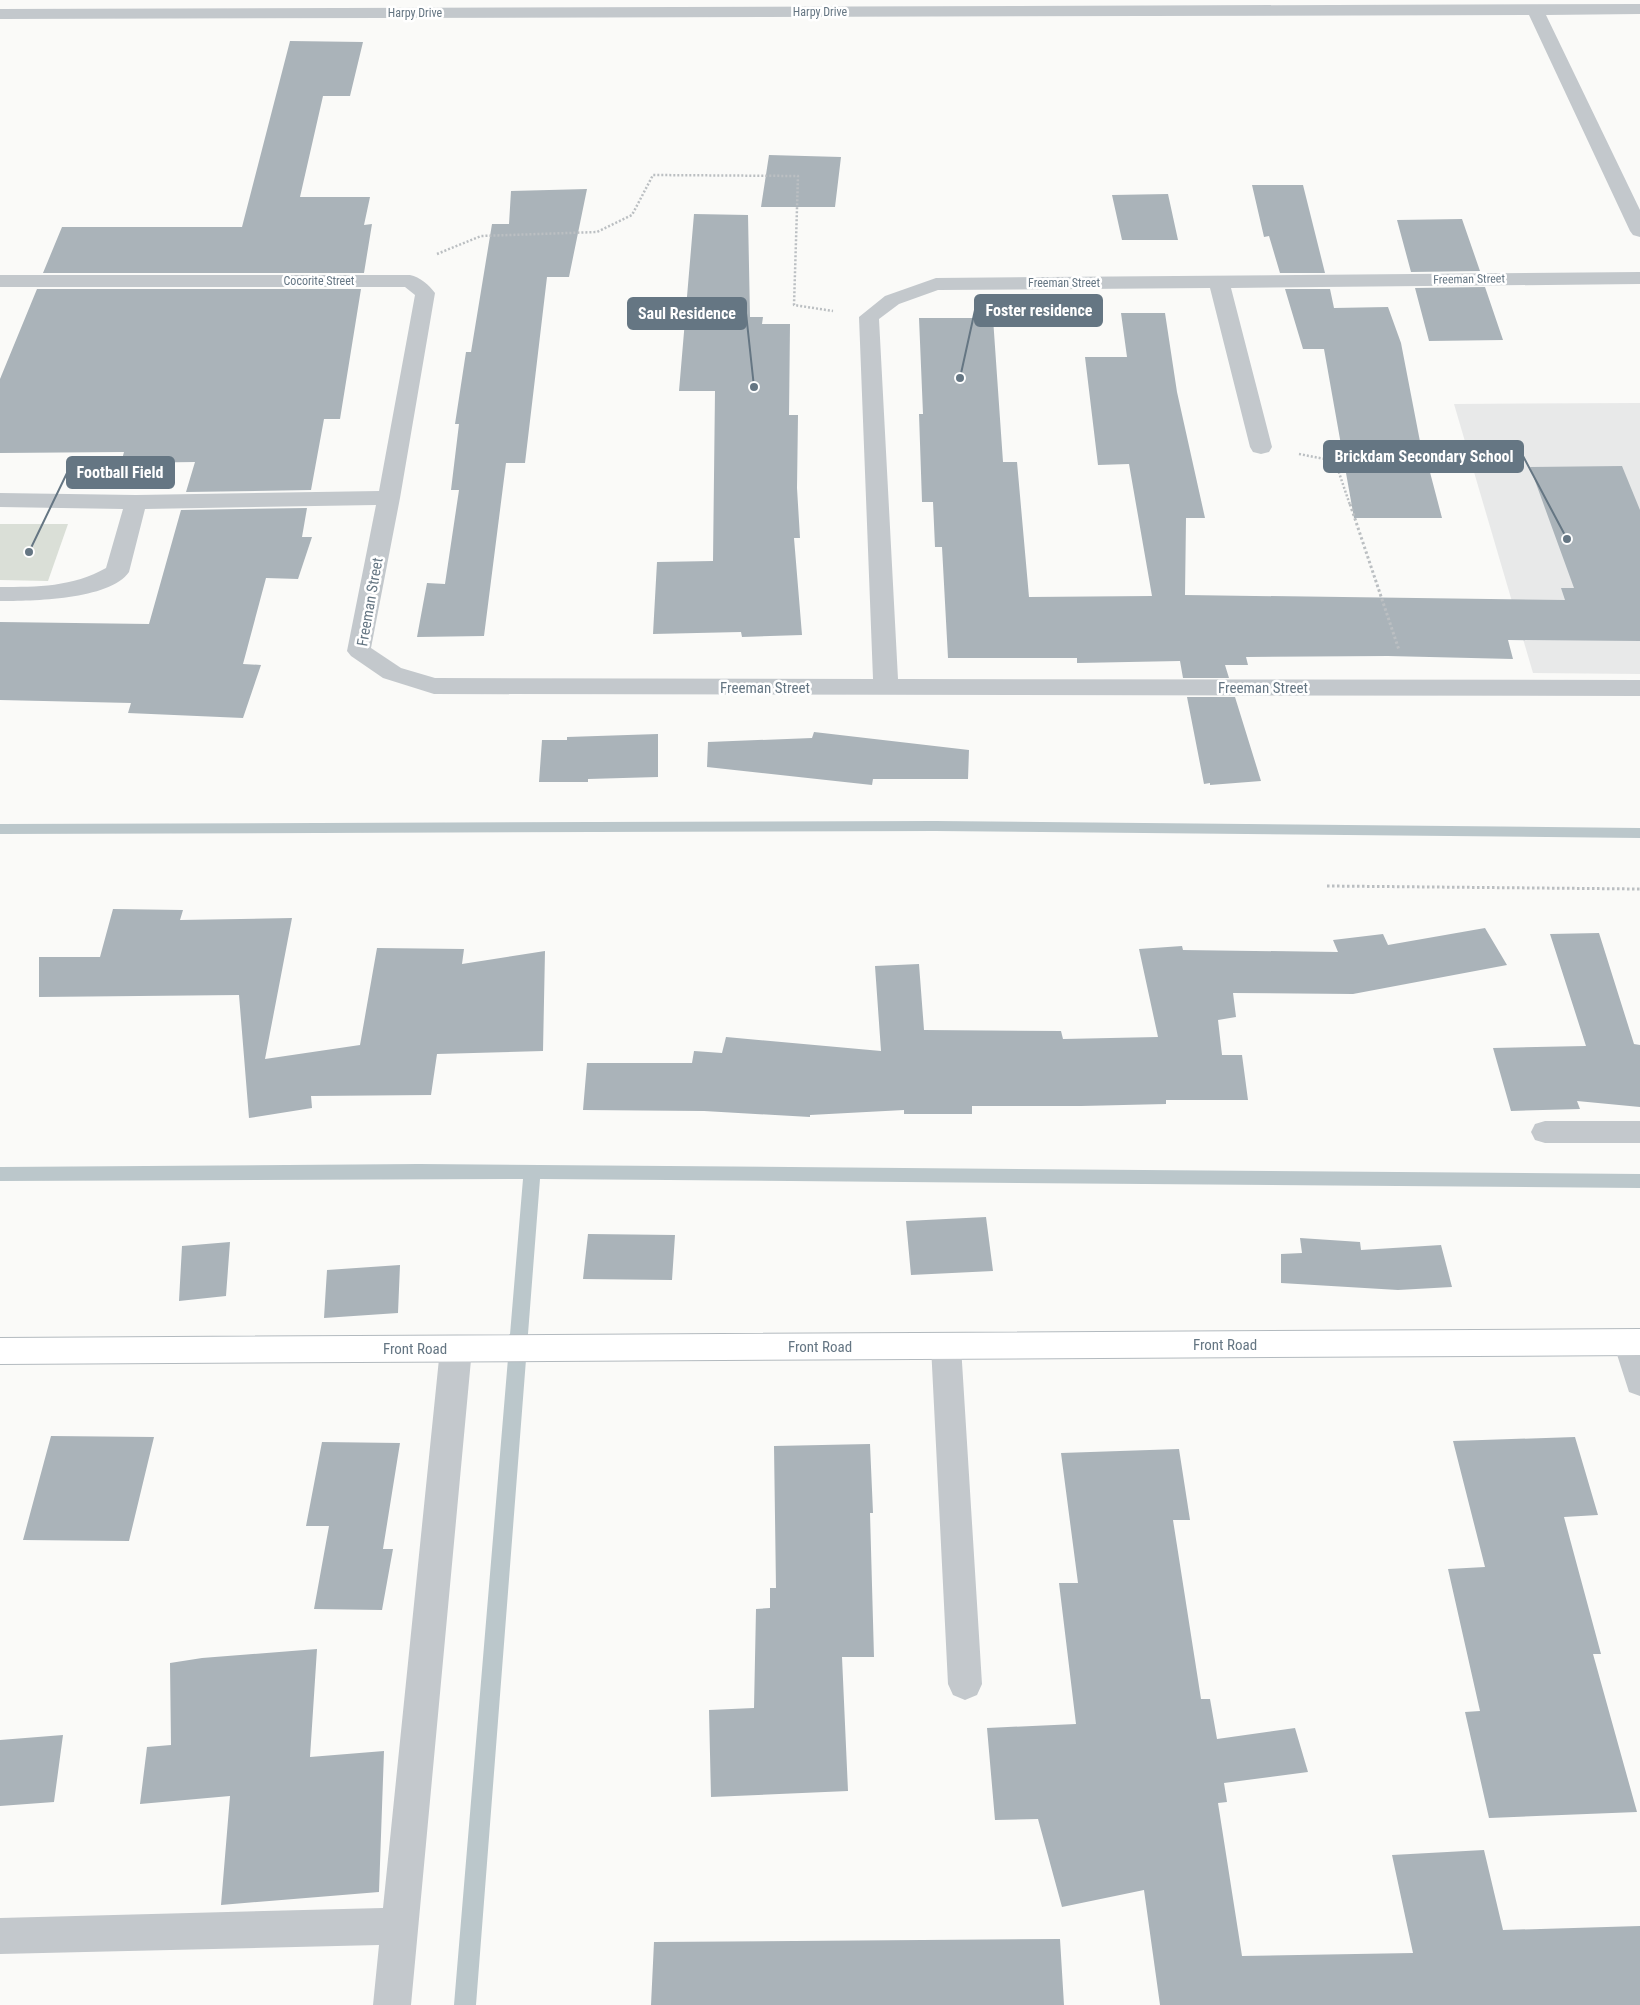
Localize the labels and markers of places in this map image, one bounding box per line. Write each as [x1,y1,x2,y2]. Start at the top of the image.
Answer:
callout: Foster residence [975,295,1102,326]
callout: Saul Residence [628,298,746,329]
callout: Brickdam Secondary School [1324,441,1523,472]
callout: Football Field [67,457,174,488]

